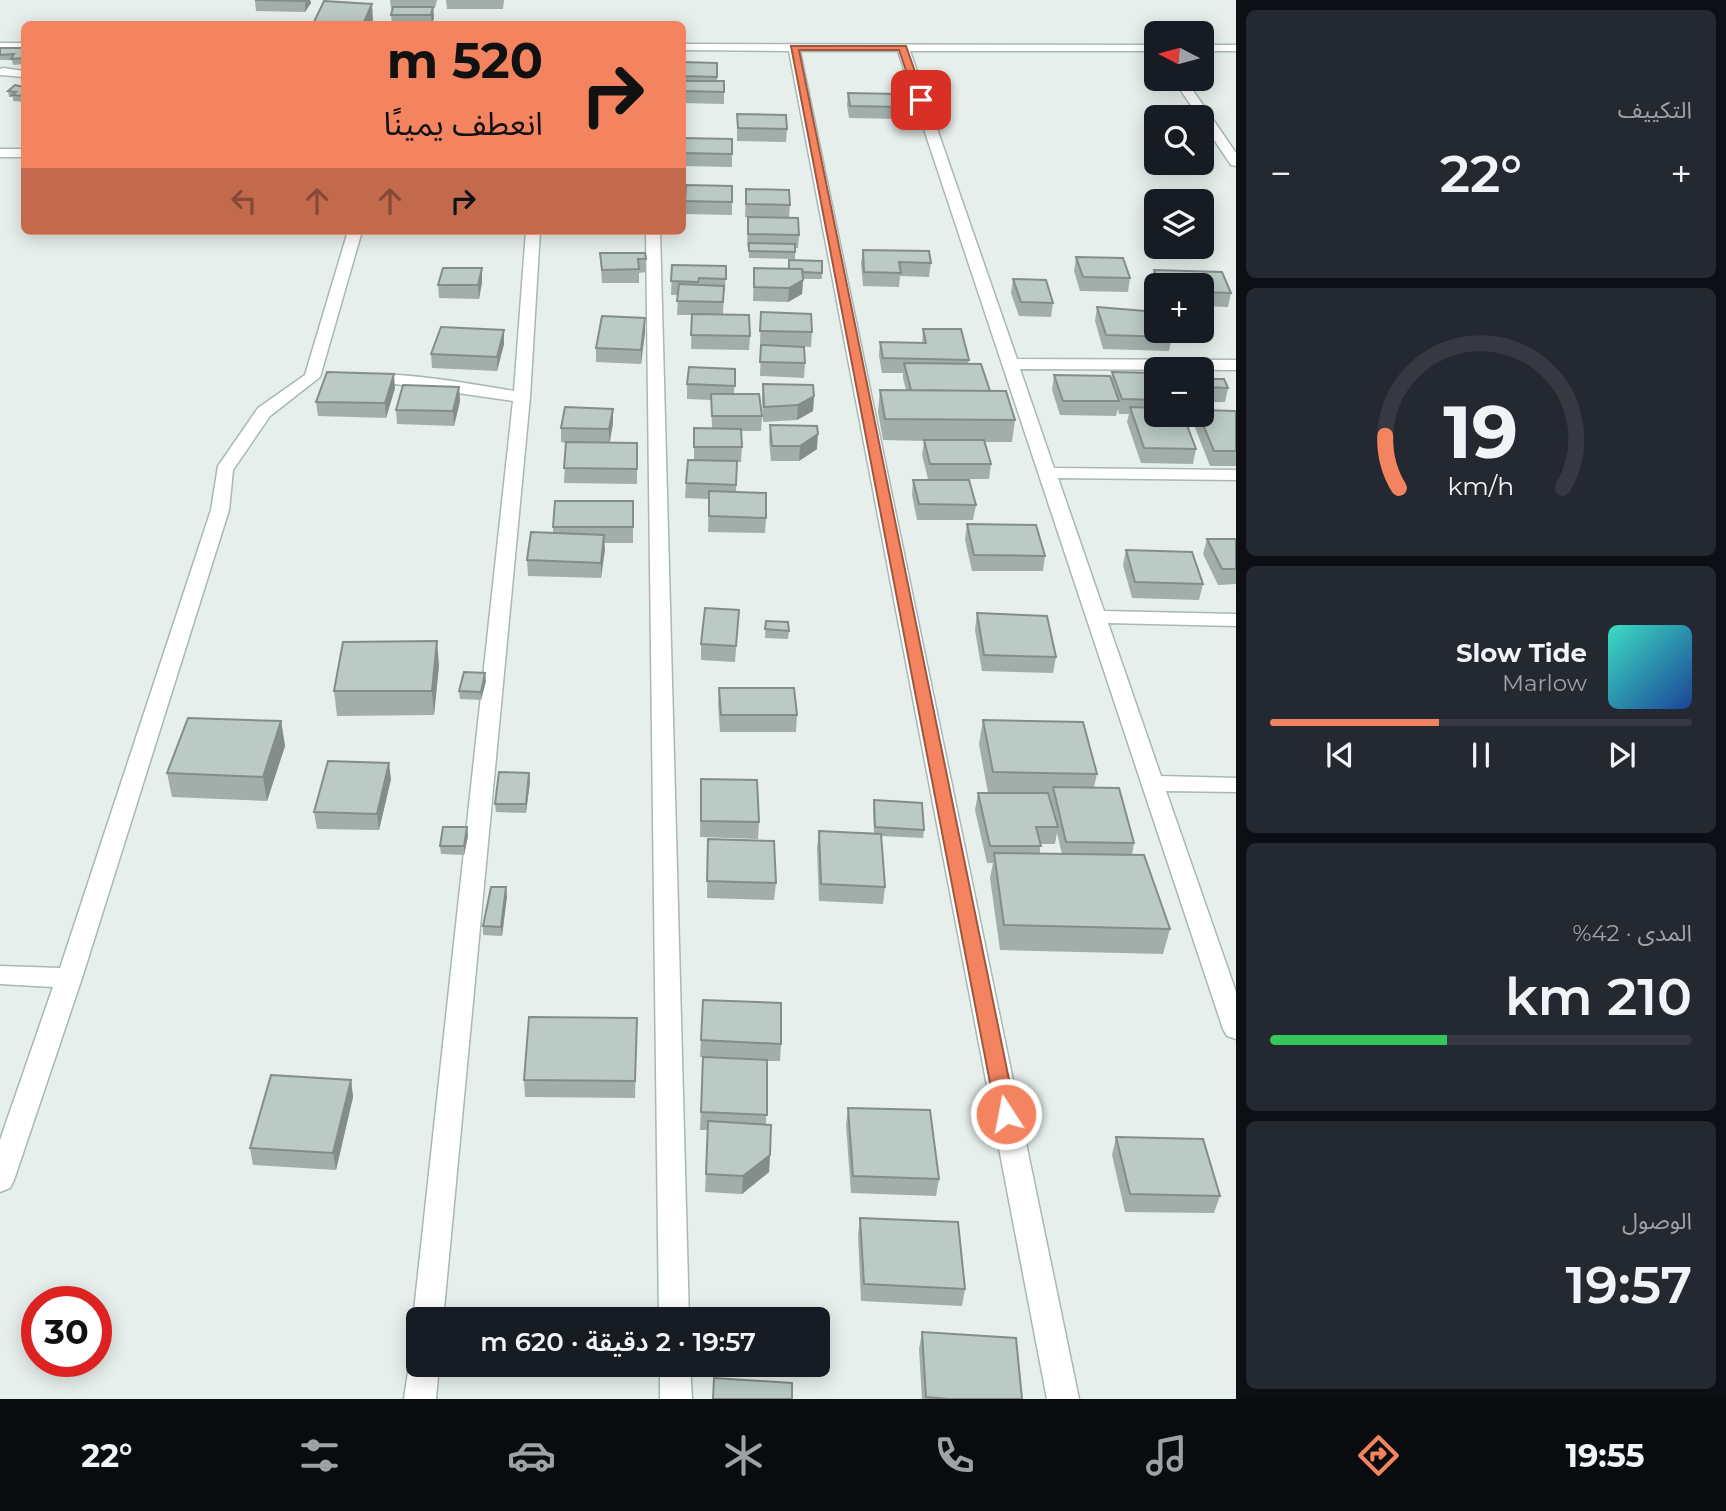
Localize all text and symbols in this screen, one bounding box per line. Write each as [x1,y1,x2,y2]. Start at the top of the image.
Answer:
north arrow [1144,21,1214,91]
map controls [1144,21,1214,427]
text: 520 m [387,31,543,90]
icon: right [567,49,658,140]
pin [891,70,951,130]
icon: arrive [902,81,940,119]
text: التكييف [1618,96,1692,124]
text: انعطف يمينًا [384,104,543,143]
button: search [1144,105,1214,175]
text: 22° [1440,142,1522,205]
text: − [1270,150,1292,197]
text: + [1670,150,1692,197]
icon: left [225,182,263,220]
icon: ahead [298,182,336,220]
icon: ahead [371,182,409,220]
icon: right [444,182,482,220]
button: layers [1144,189,1214,259]
button: + [1144,273,1214,343]
button: − [1144,357,1214,427]
text: 19 [1444,388,1518,476]
text: km/h [1448,470,1514,500]
text: Slow Tide [1456,637,1587,669]
text: Marlow [1502,669,1587,697]
icon: previous [1321,736,1359,774]
icon: pause [1462,736,1500,774]
icon: next [1603,736,1641,774]
text: المدى · 42% [1572,919,1692,947]
text: 210 km [1505,965,1692,1028]
position arrow [969,1077,1043,1151]
text: الوصول [1622,1207,1692,1235]
text: 19:57 [1566,1253,1692,1316]
speed limit sign: 30 [21,1286,112,1377]
text: 19:57 · 2 دقيقة · 620 m [480,1326,756,1358]
icon: filters [295,1431,344,1480]
icon: car [507,1431,556,1480]
icon: climate [719,1431,768,1480]
icon: phone [930,1431,979,1480]
icon: music [1142,1431,1191,1480]
icon: directions [1354,1431,1403,1480]
text: 22° [81,1436,133,1475]
text: 19:55 [1565,1436,1645,1475]

